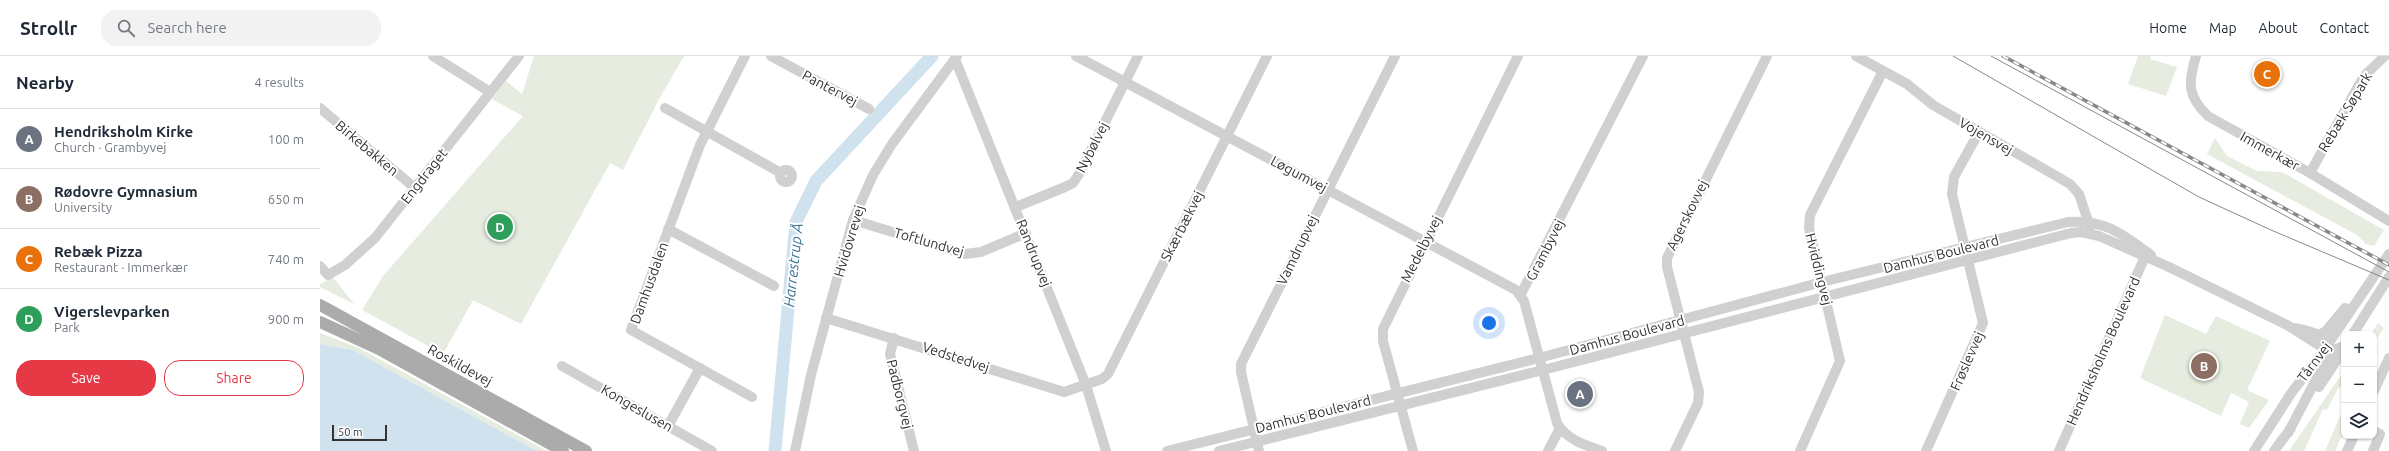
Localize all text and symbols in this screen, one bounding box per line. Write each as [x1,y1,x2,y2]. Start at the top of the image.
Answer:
search box [101,10,381,46]
text: Strollr [20,17,77,39]
icon: search [115,17,137,39]
text: Search here [147,19,227,36]
text: Home [2149,20,2187,36]
text: Map [2209,20,2237,36]
text: About [2259,20,2298,36]
text: Contact [2320,20,2369,36]
pin: C [2254,59,2280,89]
street label: Pantervej [800,67,860,109]
street label: Rebæk Søpark [2315,69,2375,155]
text: Nearby [16,73,74,92]
text: 4 results [254,75,304,89]
street label: Vojensvej [1956,114,2016,158]
street label: Birkebakken [332,117,402,179]
street label: Nybølvej [1072,119,1112,175]
text: Hendriksholm Kirke [54,123,193,140]
street label: Immerkær [2238,128,2303,174]
text: A [24,132,34,146]
text: 100 m [268,132,304,146]
text: Church · Grambyvej [54,140,167,154]
street label: Engdraget [397,145,451,207]
street label: Løgumvej [1268,153,1330,195]
street label: Agerskovvej [1663,177,1711,253]
text: Rødovre Gymnasium [54,183,198,200]
street label: Skærbækvej [1157,188,1207,264]
text: B [25,192,33,206]
text: 650 m [268,192,304,206]
text: University [54,200,112,214]
street label: Hvidovrevej [831,203,867,279]
pin: D [487,212,513,242]
street label: Vamdrupvej [1273,213,1321,287]
street label: Medelbyvej [1397,213,1445,285]
street label: Randrupvej [1013,217,1055,289]
street label: Grambyvej [1523,217,1567,283]
water label: Harrestrup Å [780,222,806,308]
street label: Toftlundvej [892,224,966,260]
street label: Hviddingvej [1802,231,1836,307]
street label: Damhus Boulevard [1882,232,2000,276]
street label: Damhusdalen [627,240,671,326]
text: Rebæk Pizza [54,243,143,260]
text: C [25,252,33,266]
text: 740 m [268,252,304,266]
text: Restaurant · Immerkær [54,260,188,274]
street label: Hendriksholms Boulevard [2063,274,2143,428]
text: Vigerslevparken [54,303,170,320]
text: D [24,312,34,326]
text: 900 m [268,312,304,326]
street label: Damhus Boulevard [1568,312,1686,358]
your location [1479,313,1499,333]
text: Park [54,320,80,334]
street label: Frøslevvej [1947,329,1987,393]
map controls [2341,331,2377,439]
button: + [2341,331,2377,367]
street label: Vedstedvej [920,339,992,375]
street label: Tårnvej [2294,339,2334,385]
street label: Roskildevej [425,341,495,389]
pin: B [2191,351,2217,381]
street label: Padborgvej [884,357,916,431]
button: Save [16,360,156,396]
button: Share [164,360,304,396]
button: − [2341,367,2377,403]
pin: A [1567,379,1593,409]
street label: Kongeslusen [598,381,676,435]
street label: Damhus Boulevard [1254,392,1372,436]
button: layers [2341,403,2377,439]
scale bar [332,423,387,442]
text: 50 m [338,426,362,438]

